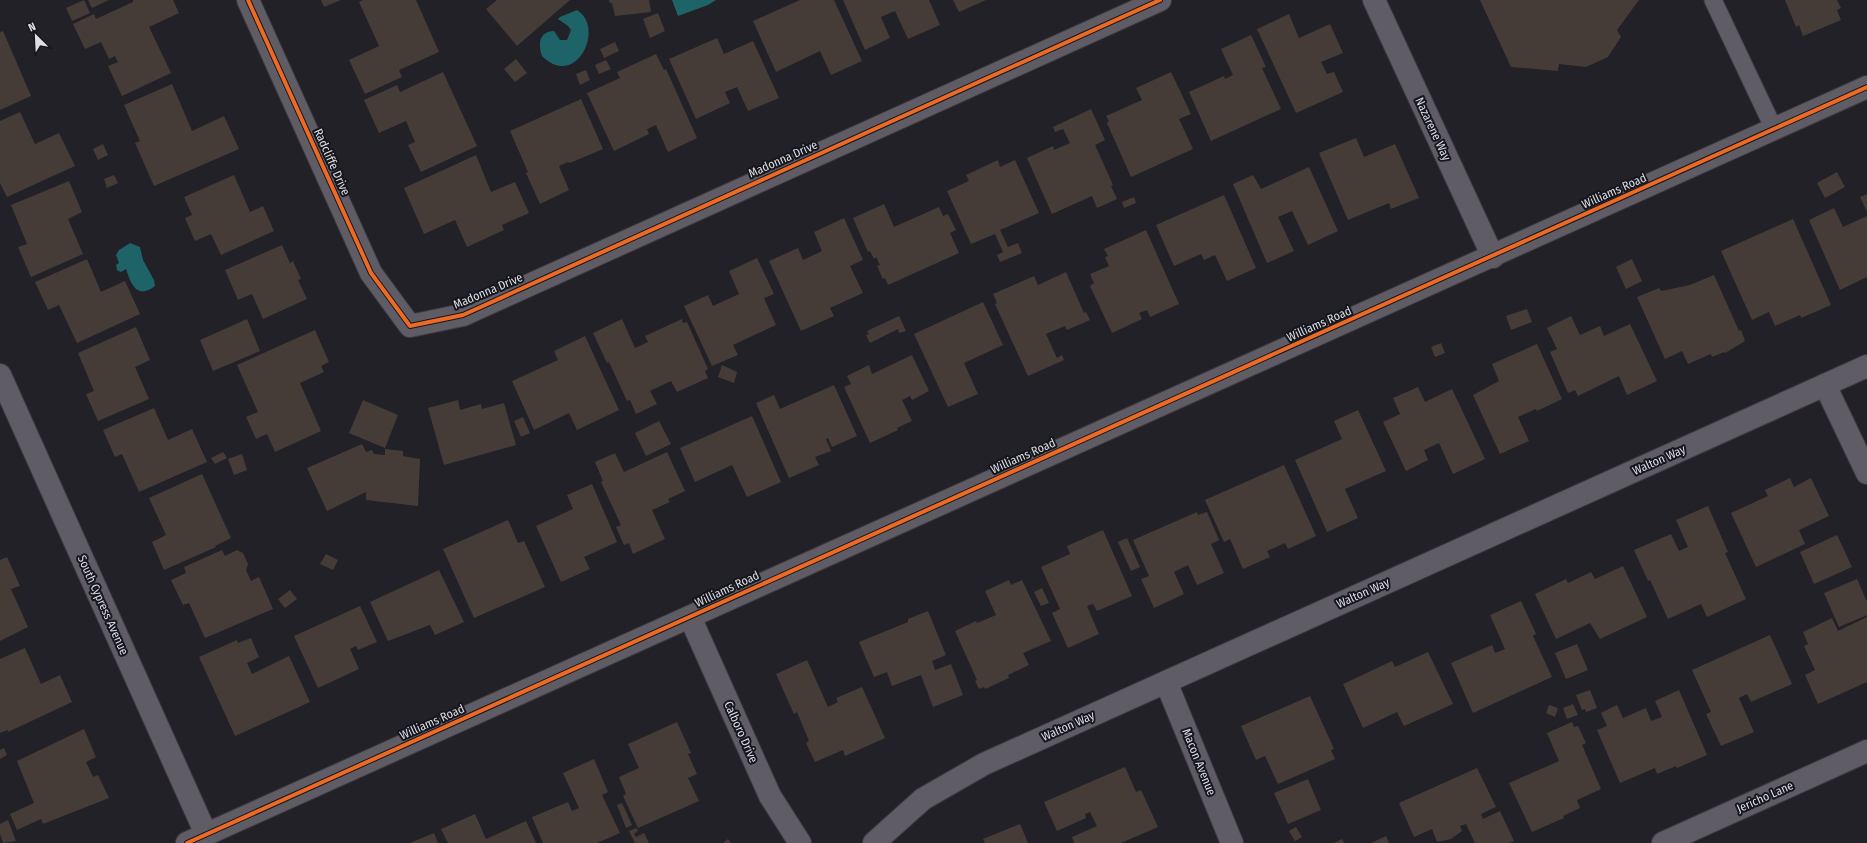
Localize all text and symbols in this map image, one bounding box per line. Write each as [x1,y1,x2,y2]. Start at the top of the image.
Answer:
north arrow [16,16,56,56]
text: N [26,20,38,35]
street label: Nazarene Way [1412,95,1454,163]
street label: Radcliffe Drive [311,127,353,198]
street label: Madonna Drive [746,138,820,180]
street label: Williams Road [1579,171,1649,211]
street label: Madonna Drive [451,270,525,312]
street label: Williams Road [1284,304,1354,344]
street label: Williams Road [988,436,1058,476]
street label: Walton Way [1630,442,1688,478]
street label: South Cypress Avenue [75,553,131,657]
street label: Williams Road [693,568,761,610]
street label: Walton Way [1334,575,1392,611]
street label: Calboro Drive [721,699,761,765]
street label: Williams Road [397,702,467,742]
street label: Walton Way [1039,708,1097,744]
street label: Macon Avenue [1179,727,1219,798]
street label: Jericho Lane [1735,778,1795,816]

